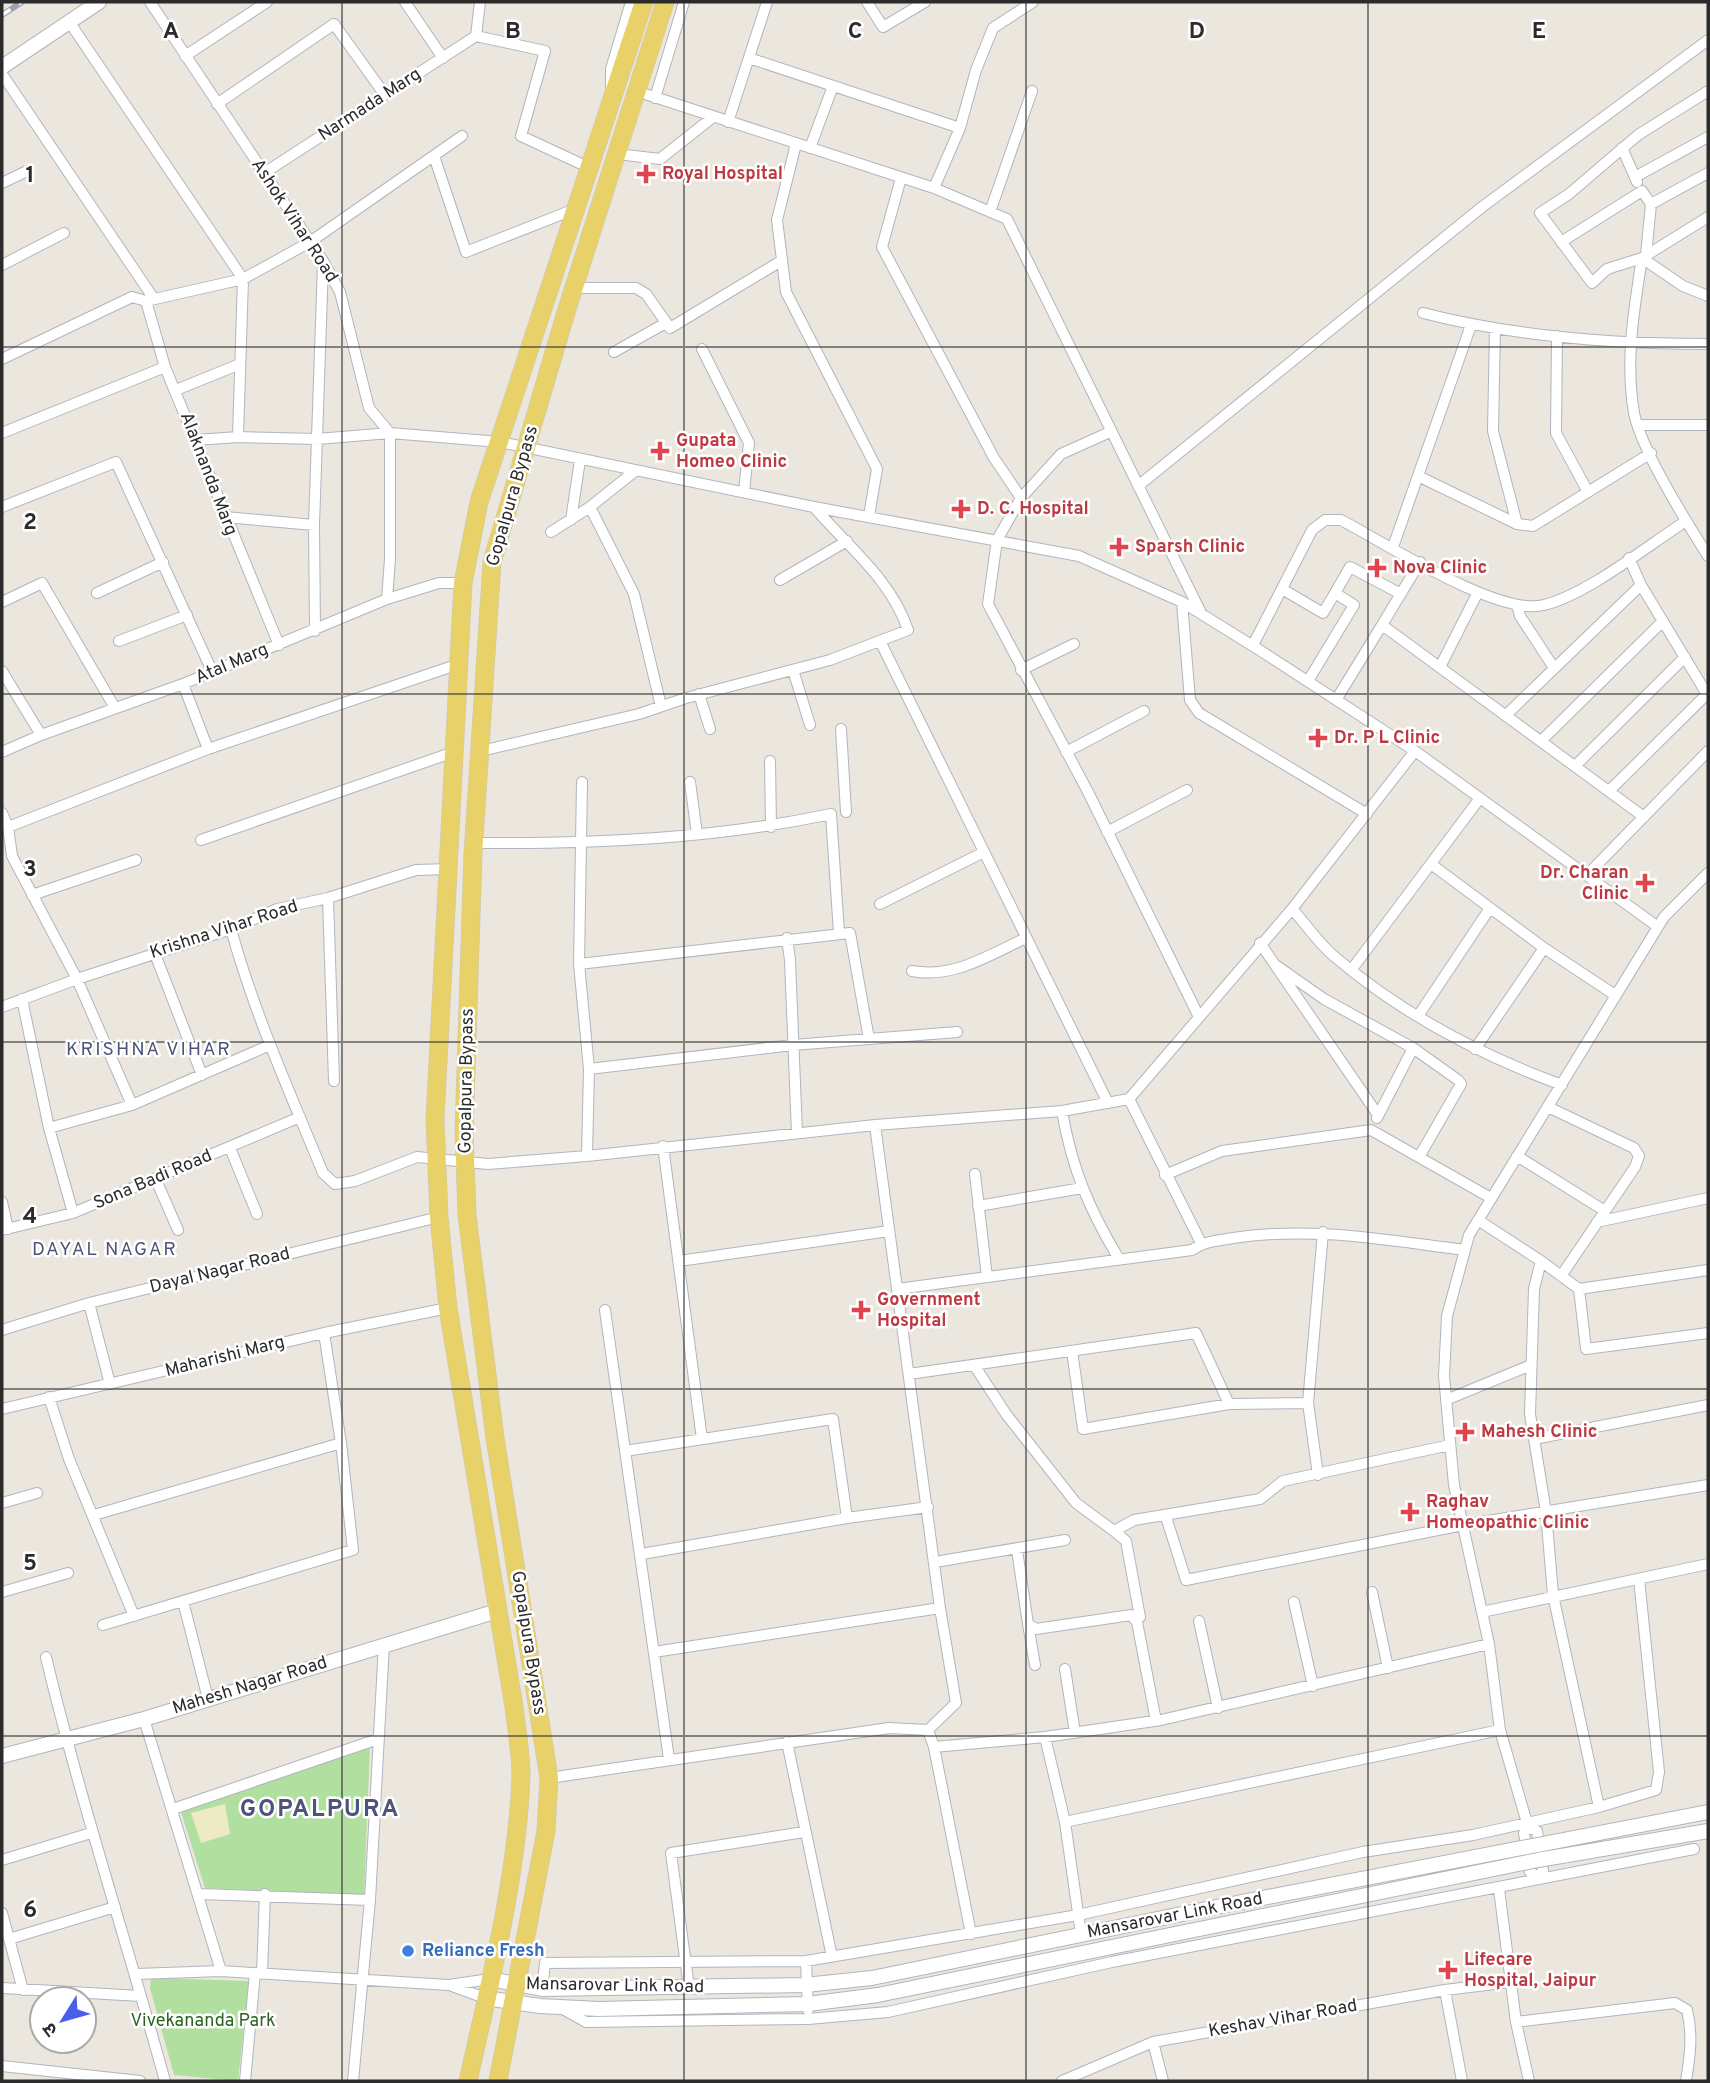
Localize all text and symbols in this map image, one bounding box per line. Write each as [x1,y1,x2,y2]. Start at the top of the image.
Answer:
text: A [163,18,179,47]
text: B [505,18,521,47]
text: C [848,18,862,47]
text: D [1189,18,1205,47]
text: E [1532,18,1546,47]
street label: Narmada Marg [314,63,426,147]
street label: Ashok Vihar Road [245,155,343,287]
text: 1 [25,162,35,191]
place label: Royal Hospital [662,163,783,186]
marker: Royal Hospital [636,164,656,184]
street label: Alaknanda Marg [174,409,242,539]
street label: Gopalpura Bypass [482,423,544,569]
place label: Gupata Homeo Clinic [676,430,787,474]
marker: Gupata Homeo Clinic [650,441,670,461]
place label: D. C. Hospital [977,498,1089,521]
marker: D. C. Hospital [951,499,971,519]
text: 2 [23,509,37,538]
place label: Sparsh Clinic [1135,536,1245,559]
marker: Sparsh Clinic [1109,537,1129,557]
place label: Nova Clinic [1393,557,1487,580]
marker: Nova Clinic [1367,558,1387,578]
street label: Atal Marg [192,638,272,690]
place label: Dr. P L Clinic [1334,727,1440,750]
marker: Dr. P L Clinic [1308,728,1328,748]
text: 3 [23,856,37,885]
place label: Dr. Charan Clinic [1540,862,1629,906]
marker: Dr. Charan Clinic [1635,873,1655,893]
street label: Krishna Vihar Road [147,895,301,965]
street label: Gopalpura Bypass [454,1008,480,1154]
district label: KRISHNA VIHAR [66,1038,232,1062]
street label: Sona Badi Road [90,1145,216,1215]
text: 4 [23,1203,37,1232]
district label: DAYAL NAGAR [32,1238,178,1262]
street label: Dayal Nagar Road [147,1242,293,1300]
place label: Government Hospital [877,1289,981,1333]
marker: Government Hospital [851,1300,871,1320]
street label: Maharishi Marg [163,1331,287,1383]
place label: Mahesh Clinic [1481,1421,1598,1444]
marker: Mahesh Clinic [1455,1422,1475,1442]
place label: Raghav Homeopathic Clinic [1426,1491,1590,1535]
marker: Raghav Homeopathic Clinic [1400,1502,1420,1522]
text: 5 [23,1550,37,1579]
street label: Gopalpura Bypass [505,1569,551,1717]
street label: Mahesh Nagar Road [170,1651,330,1721]
district label: GOPALPURA [240,1795,400,1825]
street label: Mansarovar Link Road [1085,1888,1265,1944]
text: 6 [23,1897,37,1926]
place label: Reliance Fresh [422,1940,545,1963]
marker: Reliance Fresh [400,1943,416,1959]
place label: Lifecare Hospital, Jaipur [1464,1949,1597,1993]
marker: Lifecare Hospital, Jaipur [1438,1960,1458,1980]
street label: Mansarovar Link Road [526,1973,704,1999]
north arrow [28,1985,98,2055]
street label: Keshav Vihar Road [1207,1995,1359,2043]
park label: Vivekananda Park [130,2010,276,2033]
text: उ [38,2017,64,2041]

